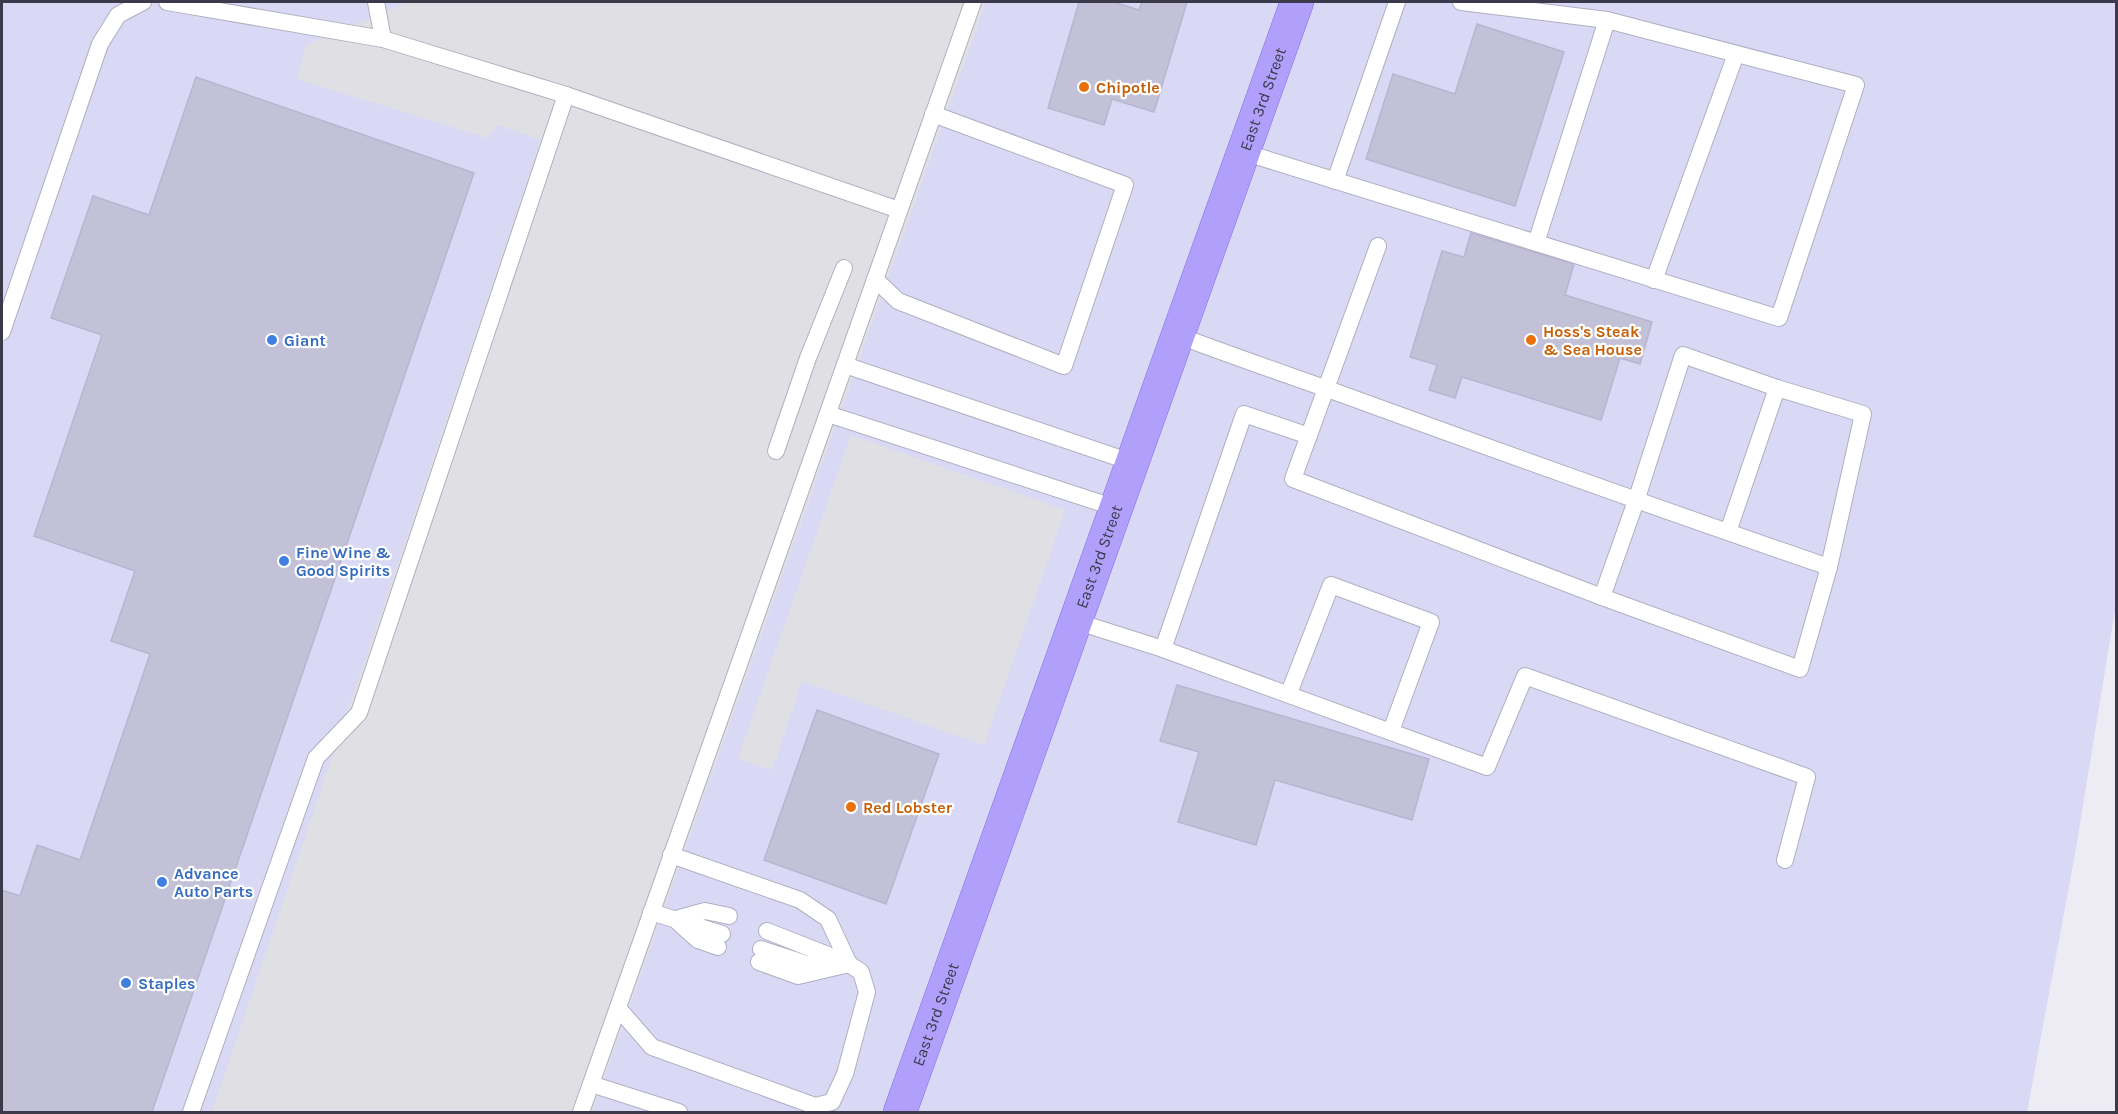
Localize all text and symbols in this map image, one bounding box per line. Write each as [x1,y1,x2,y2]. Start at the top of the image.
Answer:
street label: East 3rd Street [1235,45,1290,153]
place label: Chipotle [1096,78,1160,97]
marker: Chipotle [1077,80,1091,94]
place label: Hoss's Steak & Sea House [1543,322,1642,359]
place label: Giant [284,331,326,350]
marker: Giant [265,333,279,347]
marker: Hoss's Steak & Sea House [1524,333,1538,347]
street label: East 3rd Street [1071,502,1126,611]
place label: Fine Wine & Good Spirits [296,543,391,580]
marker: Fine Wine & Good Spirits [277,554,291,568]
place label: Red Lobster [863,798,953,817]
marker: Red Lobster [844,800,858,814]
place label: Advance Auto Parts [174,864,253,901]
marker: Advance Auto Parts [155,875,169,889]
street label: East 3rd Street [908,960,962,1068]
place label: Staples [138,974,195,993]
marker: Staples [119,976,133,990]

